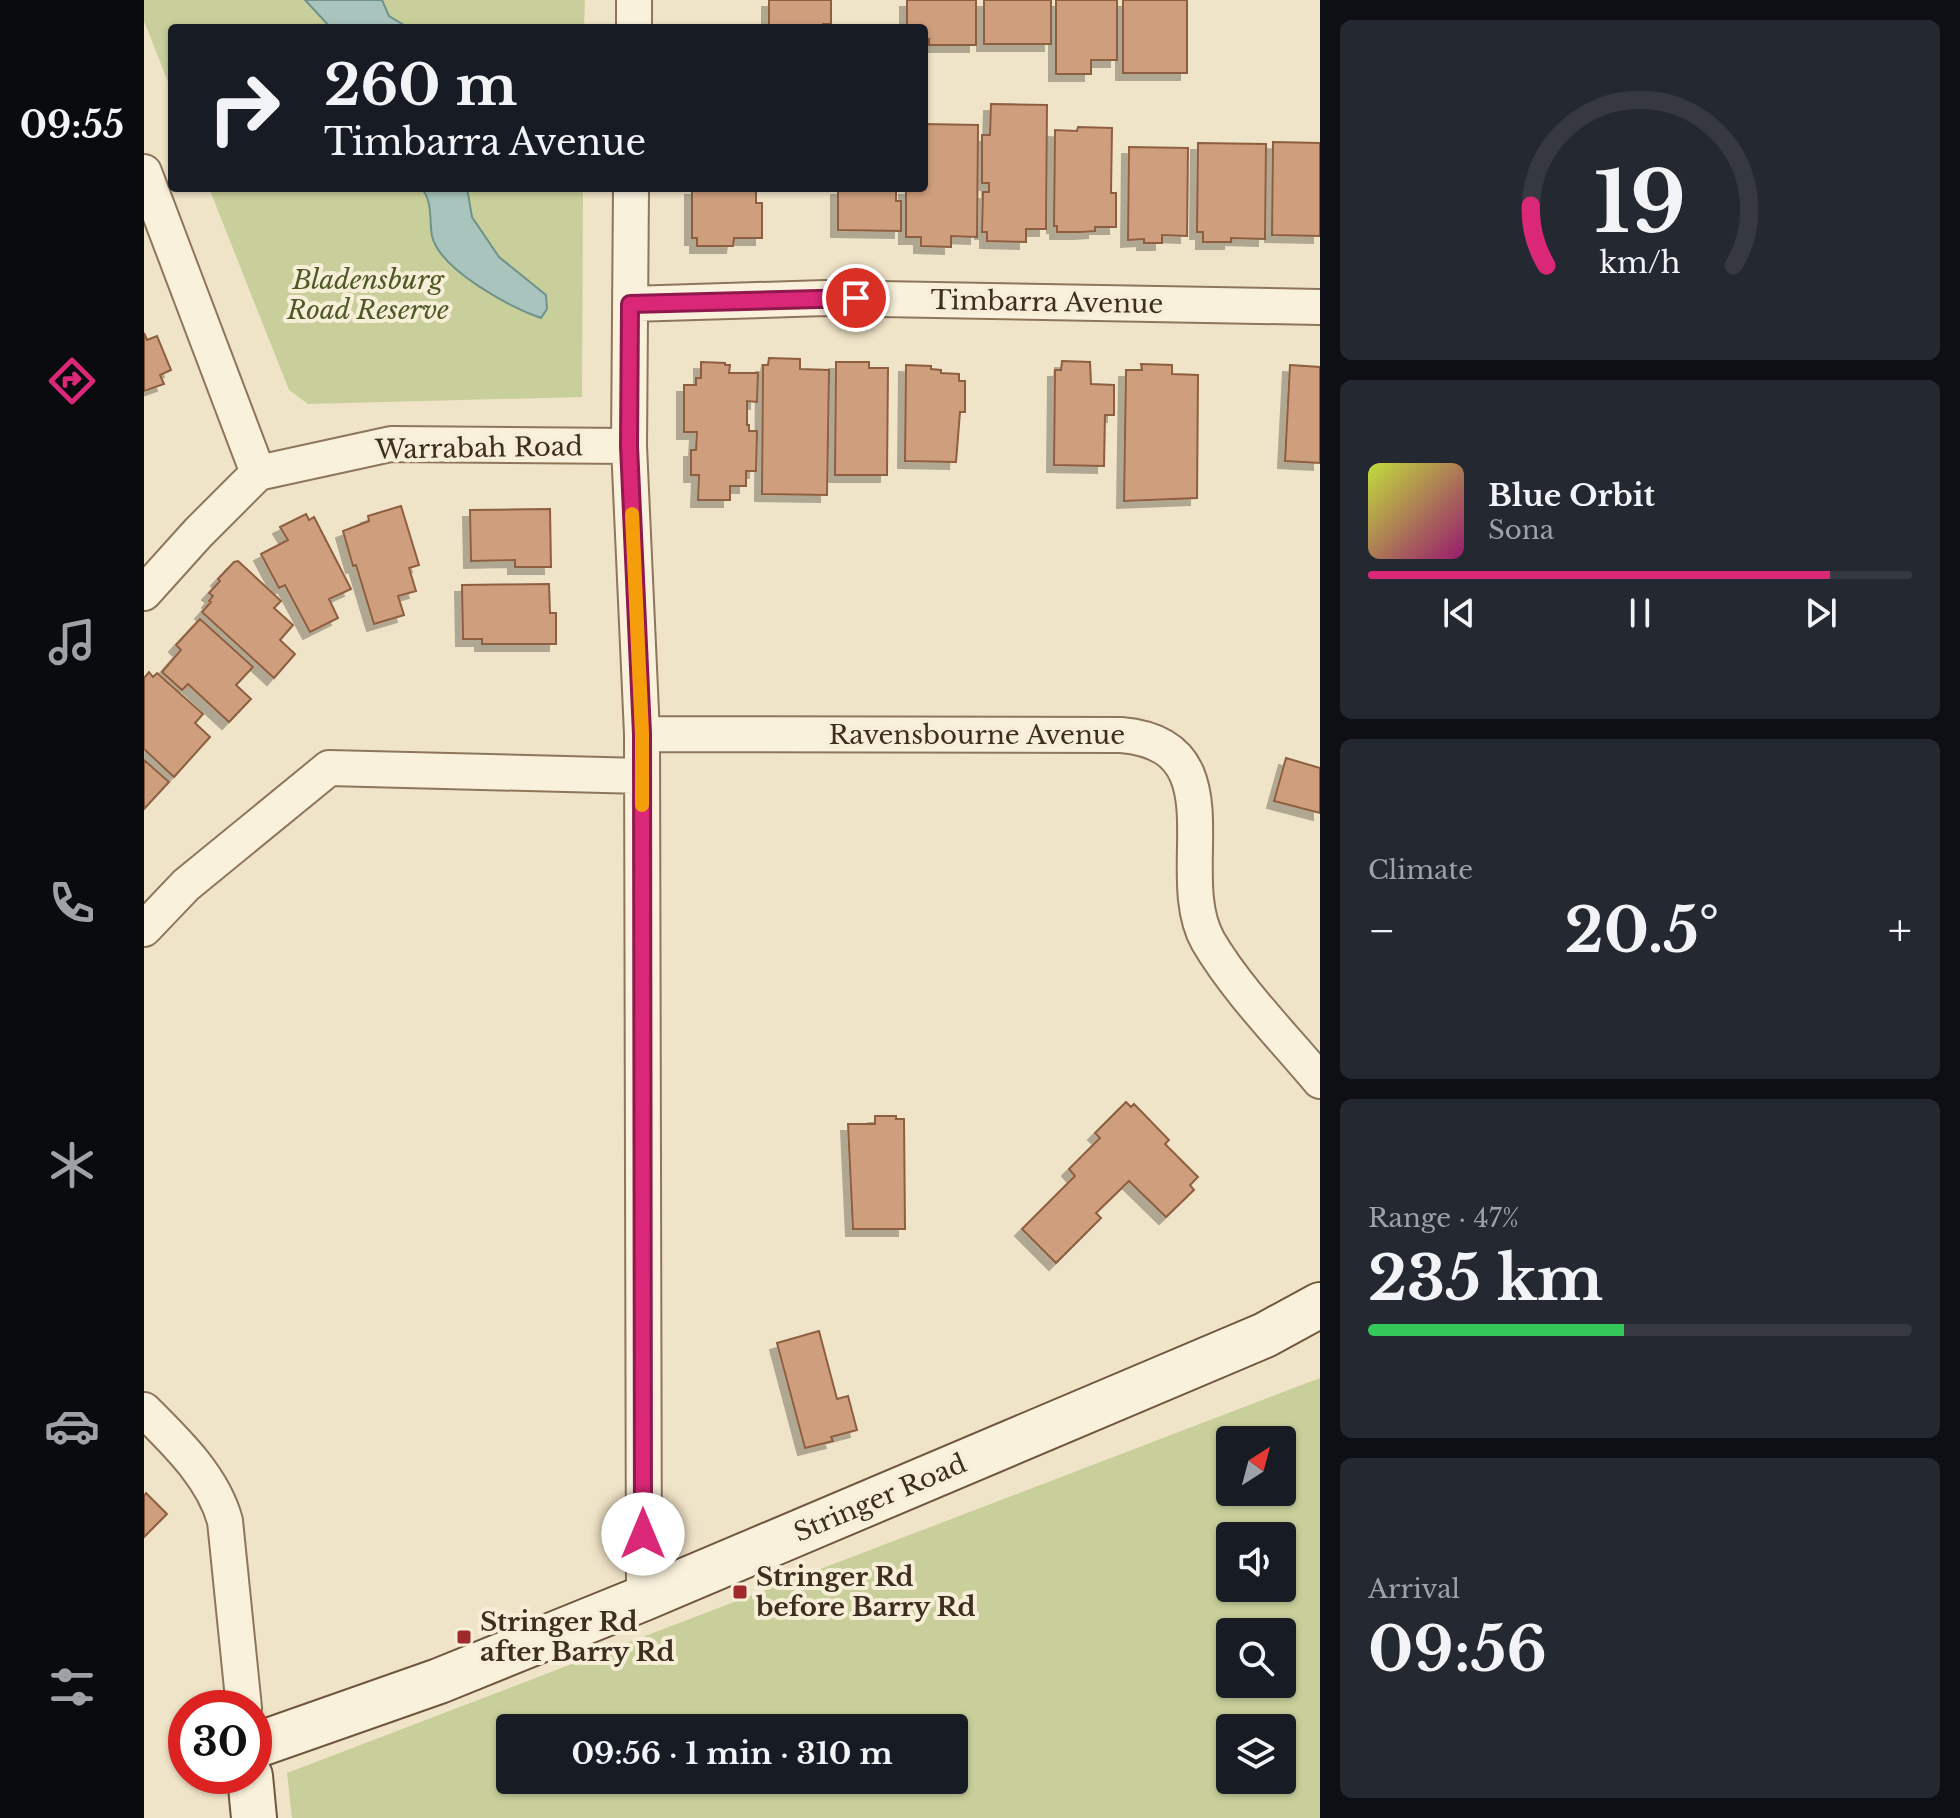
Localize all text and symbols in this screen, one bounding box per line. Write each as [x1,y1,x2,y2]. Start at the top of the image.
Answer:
text: 260 m [324,51,517,120]
icon: right [192,56,296,160]
text: 09:55 [20,103,124,148]
text: Timbarra Avenue [324,120,646,165]
text: 19 [1594,150,1686,253]
text: km/h [1599,245,1681,281]
park label: Bladensburg Road Reserve [286,264,449,326]
pin [822,264,890,332]
icon: arrive [834,276,878,320]
street label: Timbarra Avenue [930,284,1164,320]
icon: directions [44,353,100,409]
street label: Warrabah Road [374,430,583,466]
text: Blue Orbit [1488,477,1655,514]
text: Sona [1488,514,1554,546]
icon: previous [1437,591,1481,635]
icon: pause [1618,591,1662,635]
icon: next [1799,591,1843,635]
icon: music [44,614,100,670]
street label: Ravensbourne Avenue [829,719,1125,751]
text: Climate [1368,854,1473,886]
icon: phone [44,875,100,931]
text: 20.5° [1565,894,1719,968]
text: − [1368,903,1396,958]
text: + [1888,903,1912,958]
icon: climate [44,1137,100,1193]
text: Range · 47% [1368,1202,1519,1234]
text: 235 km [1368,1242,1603,1316]
icon: car [44,1398,100,1454]
north arrow [1216,1426,1296,1506]
map controls [1216,1426,1296,1794]
street label: Stringer Road [789,1447,971,1549]
position arrow [601,1492,685,1576]
button: sound [1216,1522,1296,1602]
place label: Stringer Rd before Barry Rd [755,1561,976,1623]
text: Arrival [1368,1573,1460,1605]
marker: Stringer Rd before Barry Rd [731,1583,749,1601]
place label: Stringer Rd after Barry Rd [480,1606,675,1668]
text: 09:56 [1368,1613,1547,1687]
button: search [1216,1618,1296,1698]
marker: Stringer Rd after Barry Rd [455,1628,473,1646]
icon: filters [44,1659,100,1715]
speed limit sign: 30 [168,1690,272,1794]
button: layers [1216,1714,1296,1794]
text: 09:56 · 1 min · 310 m [571,1735,893,1772]

